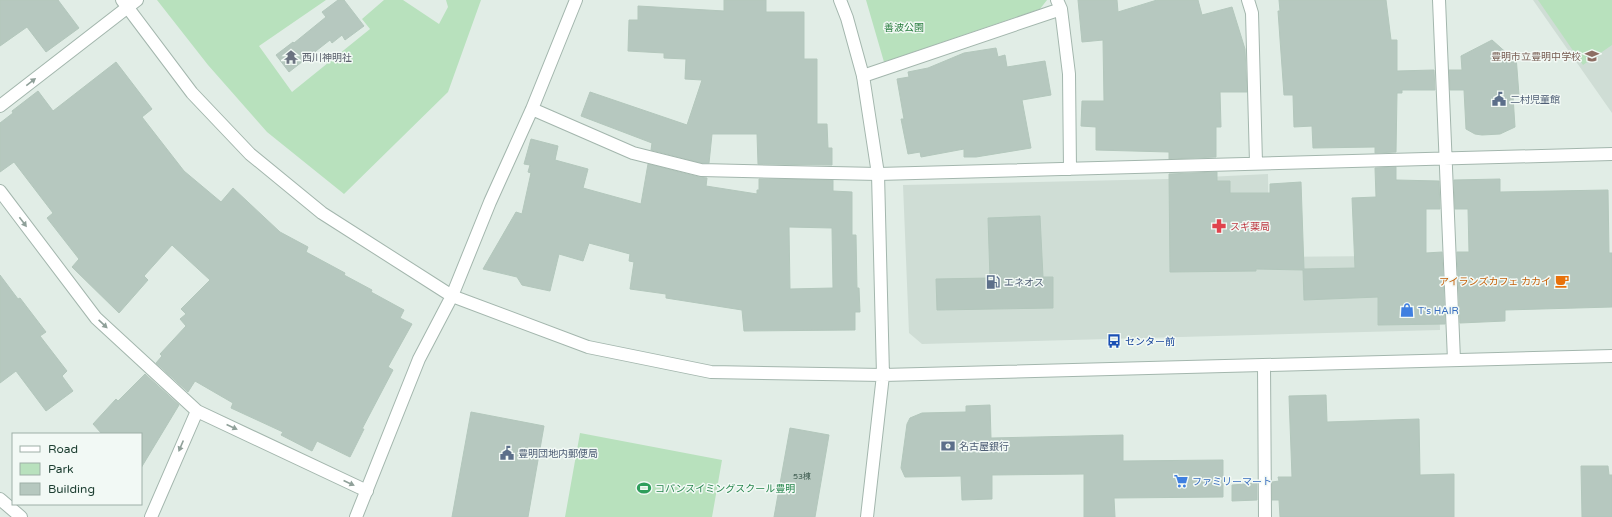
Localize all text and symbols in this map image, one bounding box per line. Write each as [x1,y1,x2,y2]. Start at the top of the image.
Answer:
park label: 善波公園 [884,22,924,34]
school or university icon: 豊明市立豊明中学校 [1584,48,1600,64]
temple icon: 西川神明社 [283,49,299,65]
place label: 豊明市立豊明中学校 [1491,51,1581,63]
place label: 西川神明社 [302,52,352,64]
one-way arrow [25,77,36,86]
public building icon: 二村児童館 [1491,91,1507,107]
place label: 二村児童館 [1510,94,1560,106]
one-way arrow [19,216,28,227]
pharmacy icon: スギ薬局 [1211,218,1227,234]
place label: スギ薬局 [1230,221,1270,233]
cafe icon: アイランズカフェ カカイ [1554,273,1570,289]
fuel station icon: エネオス [985,274,1001,290]
place label: アイランズカフェ カカイ [1439,276,1551,288]
place label: エネオス [1004,277,1044,289]
shop icon: T's HAIR [1399,302,1415,318]
place label: T's HAIR [1418,305,1459,317]
one-way arrow [98,320,108,329]
bus stop icon: センター前 [1106,333,1122,349]
place label: センター前 [1125,336,1175,348]
one-way arrow [226,424,237,430]
legend [12,433,142,505]
bank icon: 名古屋銀行 [940,438,956,454]
one-way arrow [177,441,183,453]
place label: 名古屋銀行 [959,441,1009,453]
text: Road [48,442,78,456]
public building icon: 豊明団地内郵便局 [499,445,515,461]
place label: 豊明団地内郵便局 [518,448,598,460]
text: Park [48,462,74,476]
house number: 53棟 [793,472,811,481]
supermarket icon: ファミリーマート [1173,473,1189,489]
place label: ファミリーマート [1192,476,1272,488]
one-way arrow [343,480,355,486]
sports icon: コパンスイミングスクール豊明 [636,480,652,496]
text: Building [48,482,95,496]
place label: コパンスイミングスクール豊明 [655,483,795,495]

